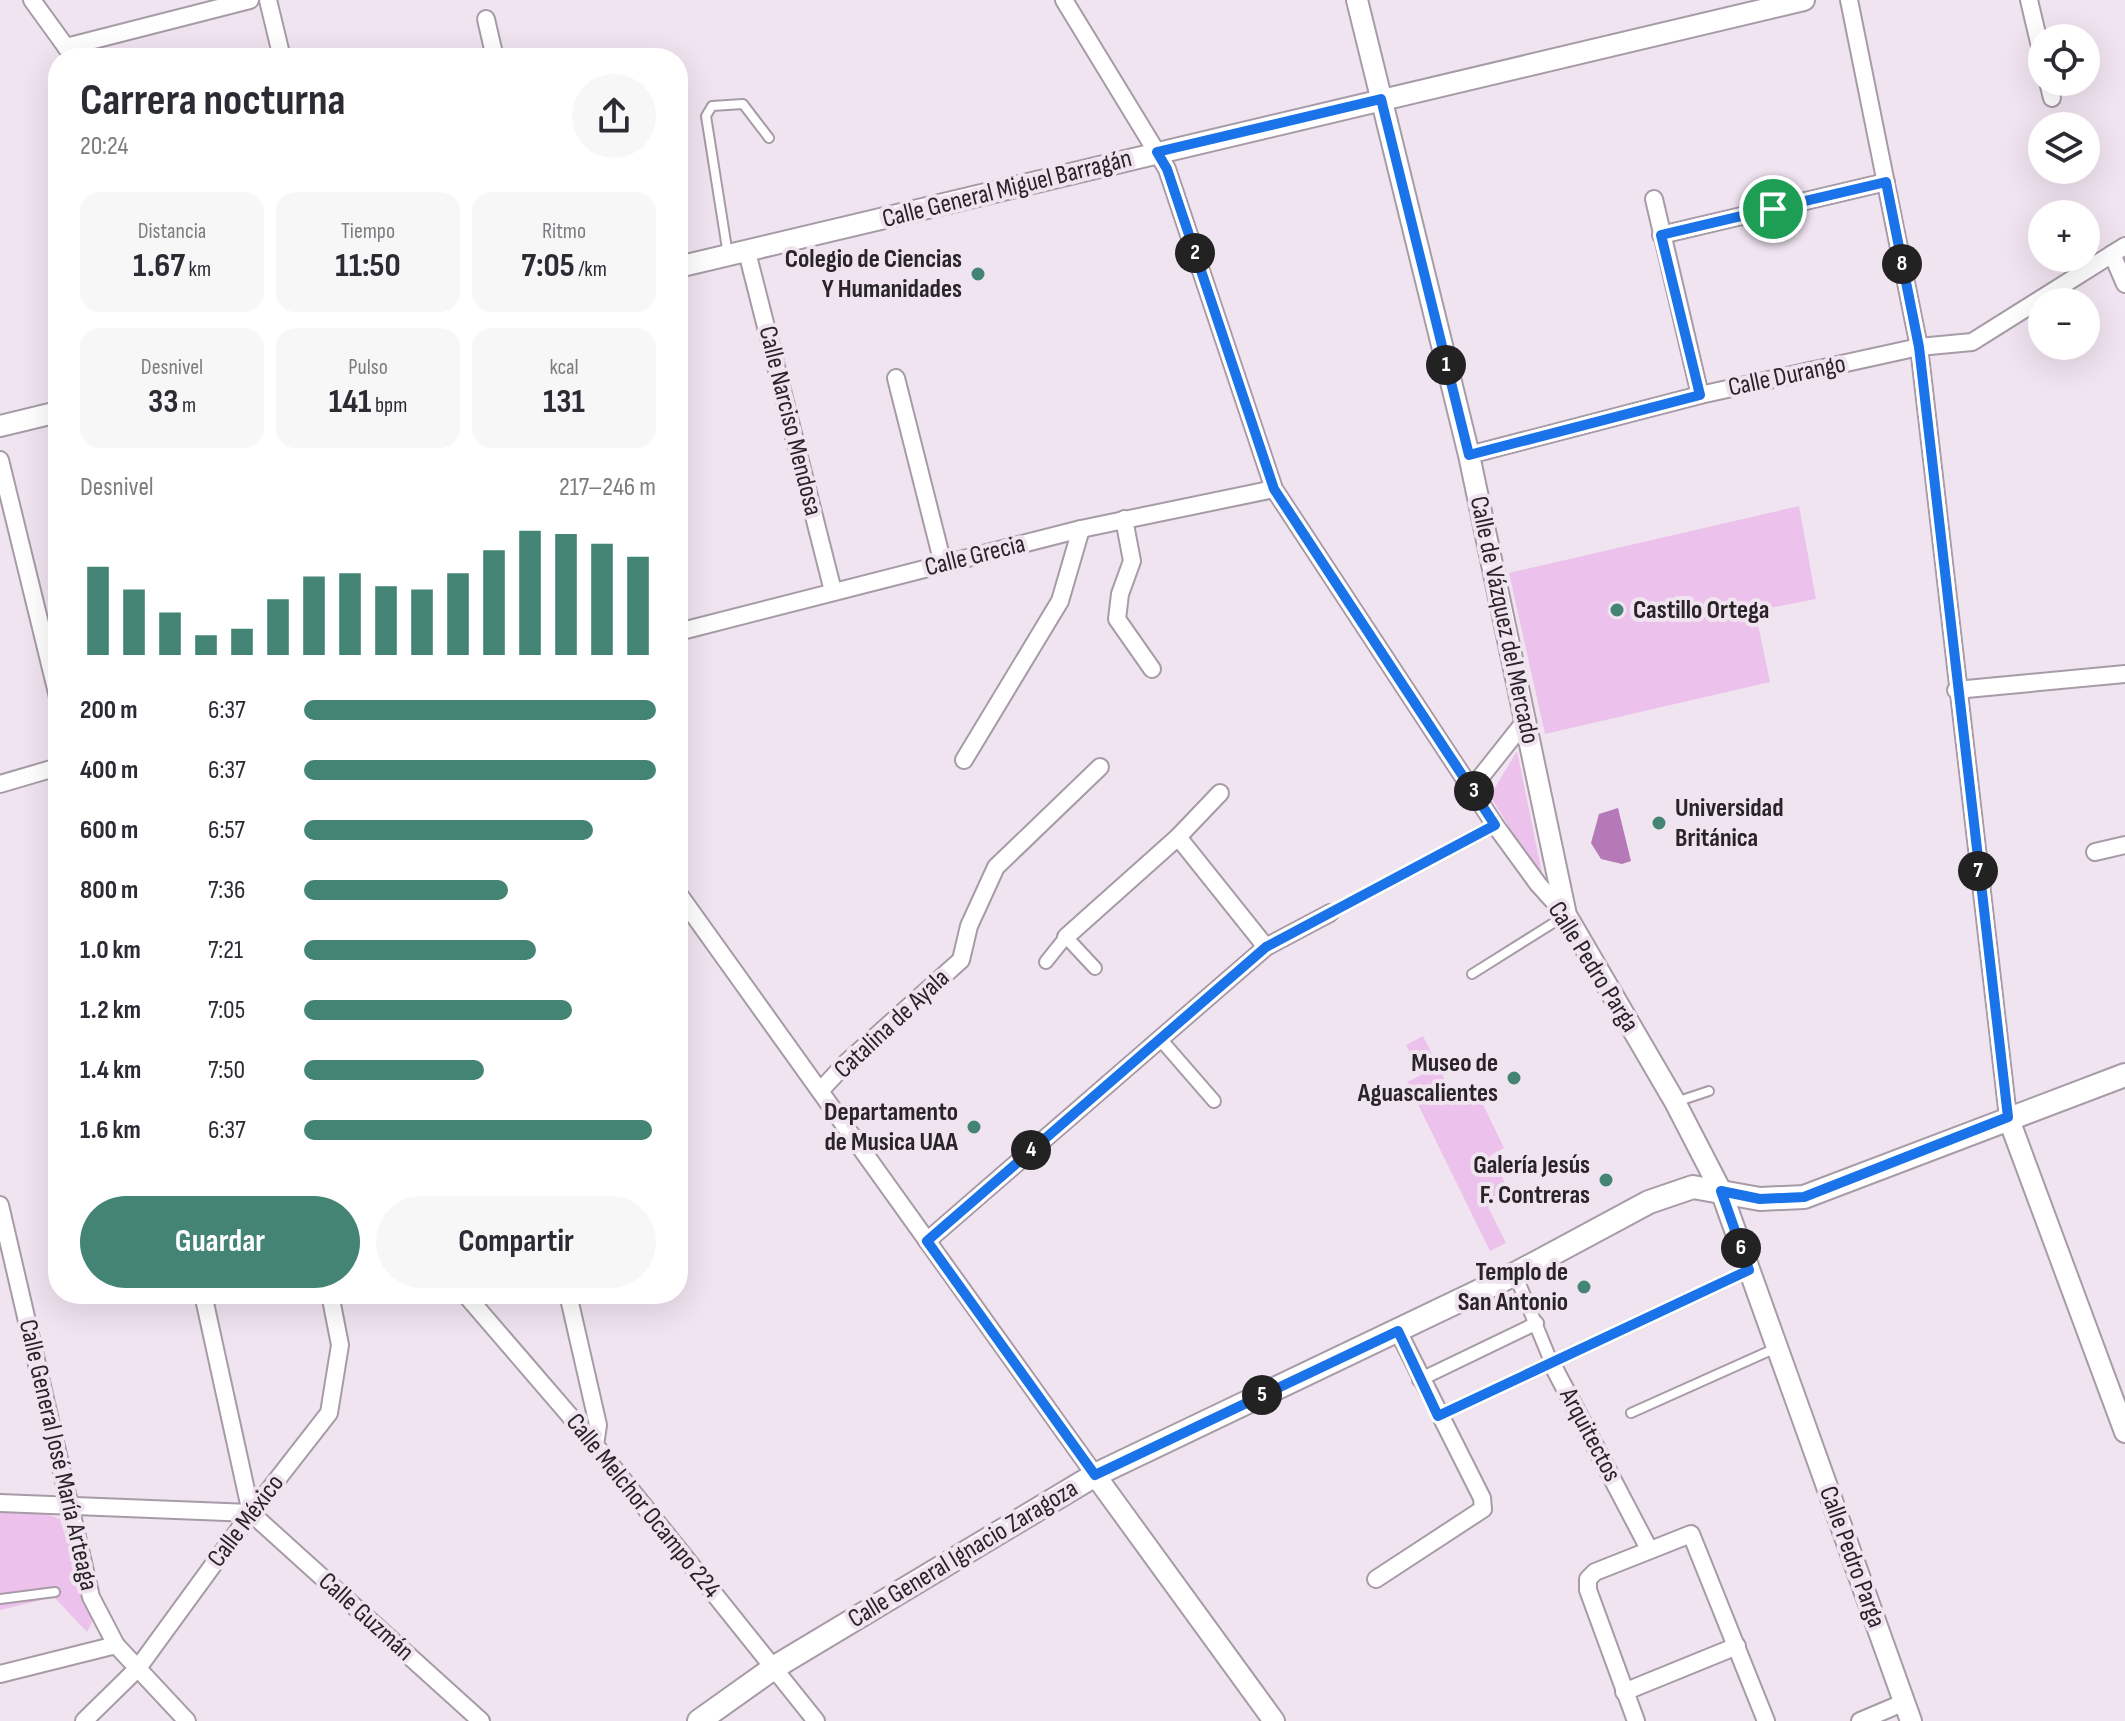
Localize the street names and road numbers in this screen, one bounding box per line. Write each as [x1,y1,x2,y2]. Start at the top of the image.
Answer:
street label: Calle General Miguel Barragán [879,143,1135,235]
street label: Calle Narciso Mendosa [751,323,829,519]
street label: Calle Durango [1725,348,1849,404]
street label: Calle de Vázquez del Mercado [1463,493,1545,747]
street label: Calle Grecia [922,529,1028,583]
street label: Calle Pedro Parga [1541,896,1645,1038]
street label: Catalina de Ayala [828,963,956,1085]
street label: Calle General José María Arteaga [12,1317,104,1593]
street label: Arquitectos [1552,1382,1628,1487]
street label: Calle Melchor Ocampo 224 [559,1407,727,1605]
street label: Calle México [201,1469,291,1573]
street label: Calle General Ignacio Zaragoza [843,1473,1083,1635]
street label: Calle Pedro Parga [1812,1482,1892,1632]
street label: Calle Guzmán [312,1566,420,1668]

